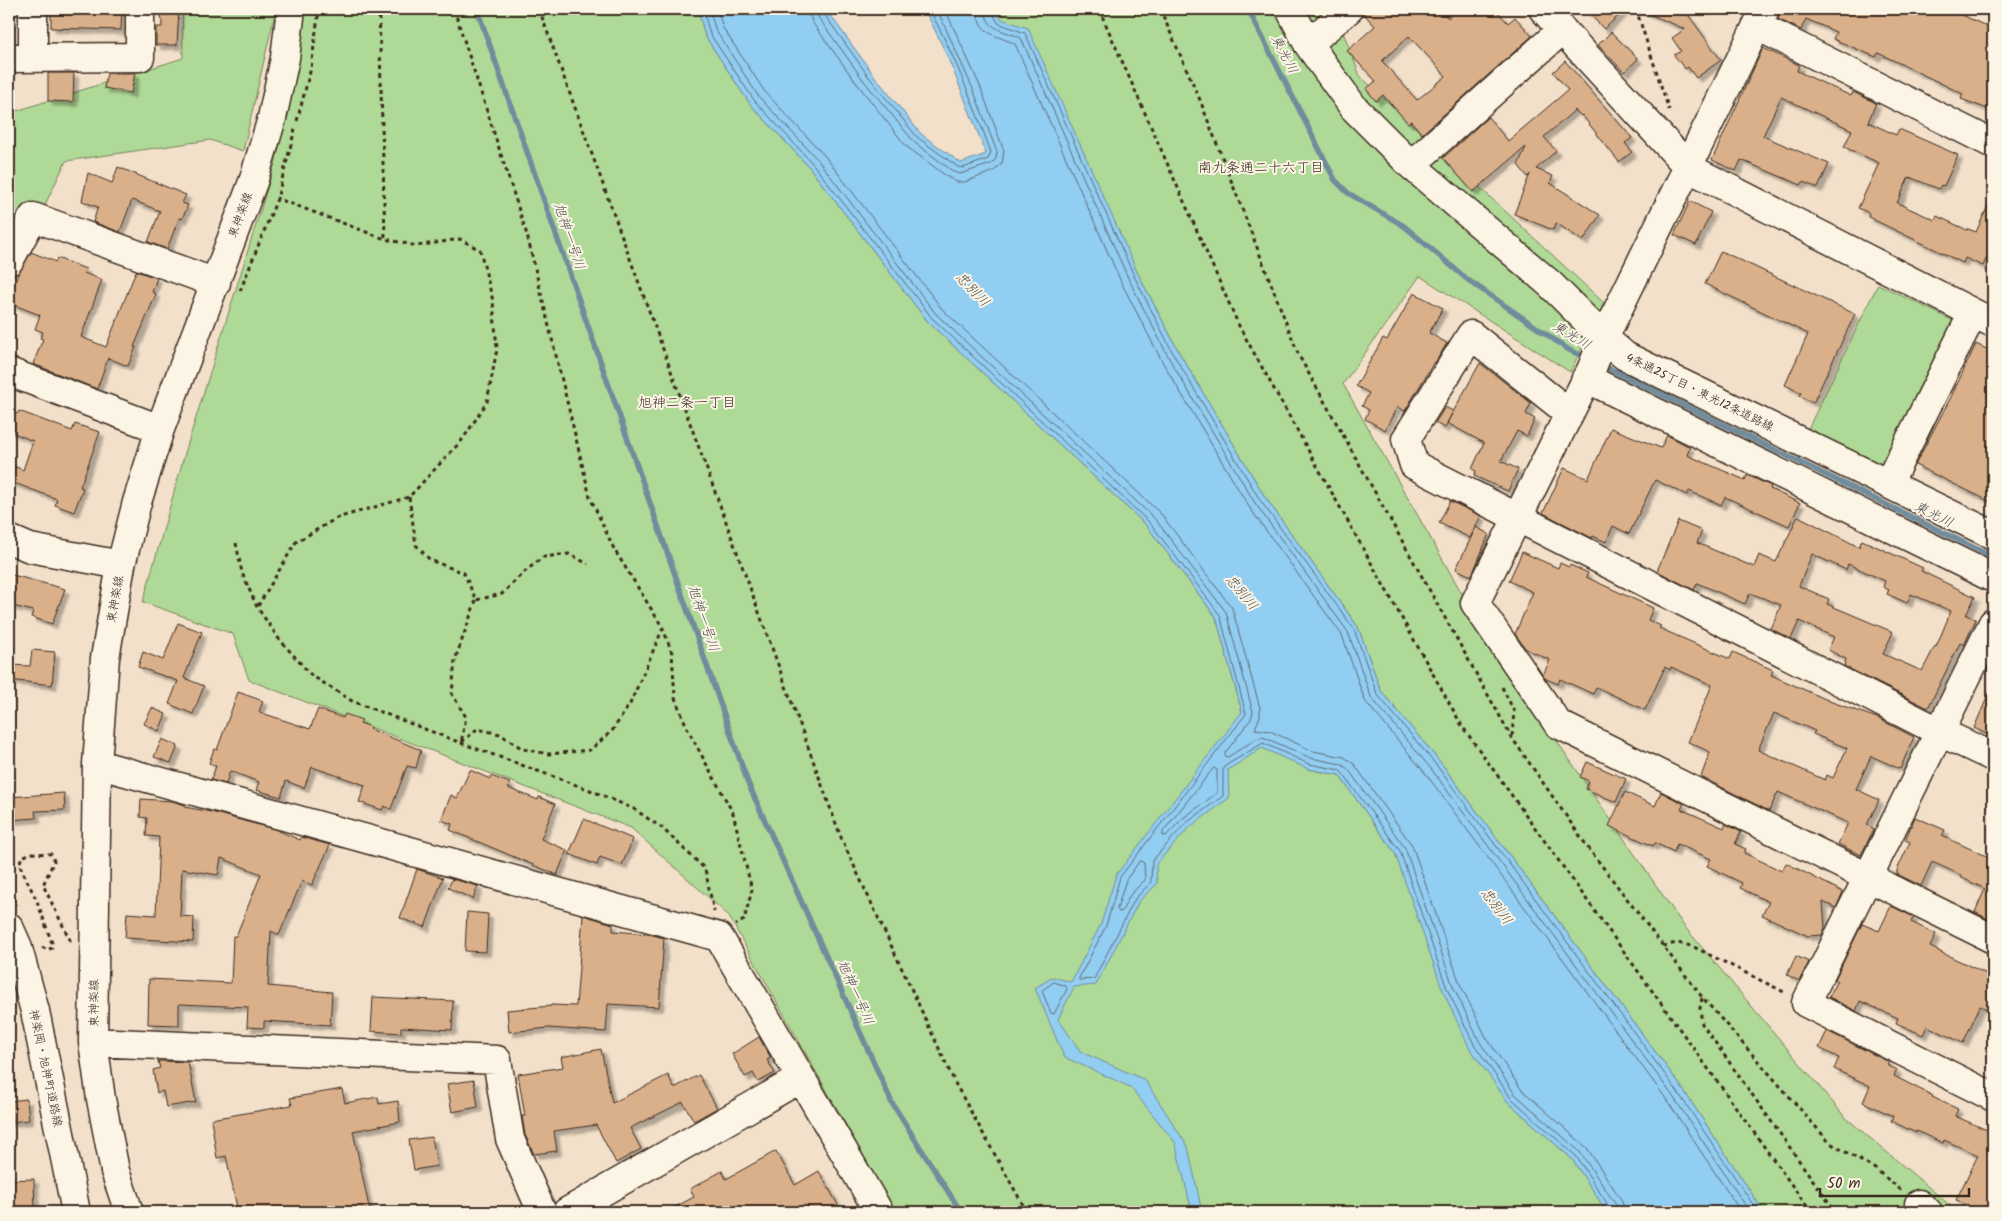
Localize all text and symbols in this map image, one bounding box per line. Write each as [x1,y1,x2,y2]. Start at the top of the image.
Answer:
water label: 東光川 [1265,31,1303,78]
district label: 南九条通二十六丁目 [1198,157,1324,179]
street label: 東神楽線 [223,189,258,241]
water label: 旭神一号川 [547,200,591,273]
water label: 忠別川 [950,267,995,312]
water label: 東光川 [1548,316,1595,356]
street label: 4条通25丁目・東光12条道路線 [1622,348,1777,437]
district label: 旭神二条一丁目 [638,392,736,414]
water label: 東光川 [1910,496,1957,534]
water label: 忠別川 [1219,569,1263,616]
street label: 東神楽線 [102,574,129,624]
water label: 旭神一号川 [681,582,725,655]
water label: 忠別川 [1475,883,1518,930]
water label: 旭神一号川 [831,956,879,1029]
street label: 東神楽線 [85,979,104,1027]
street label: 神楽岡・旭神町道路線 [24,1007,67,1129]
scale bar [1820,1166,1968,1198]
text: 50 m [1827,1172,1861,1196]

